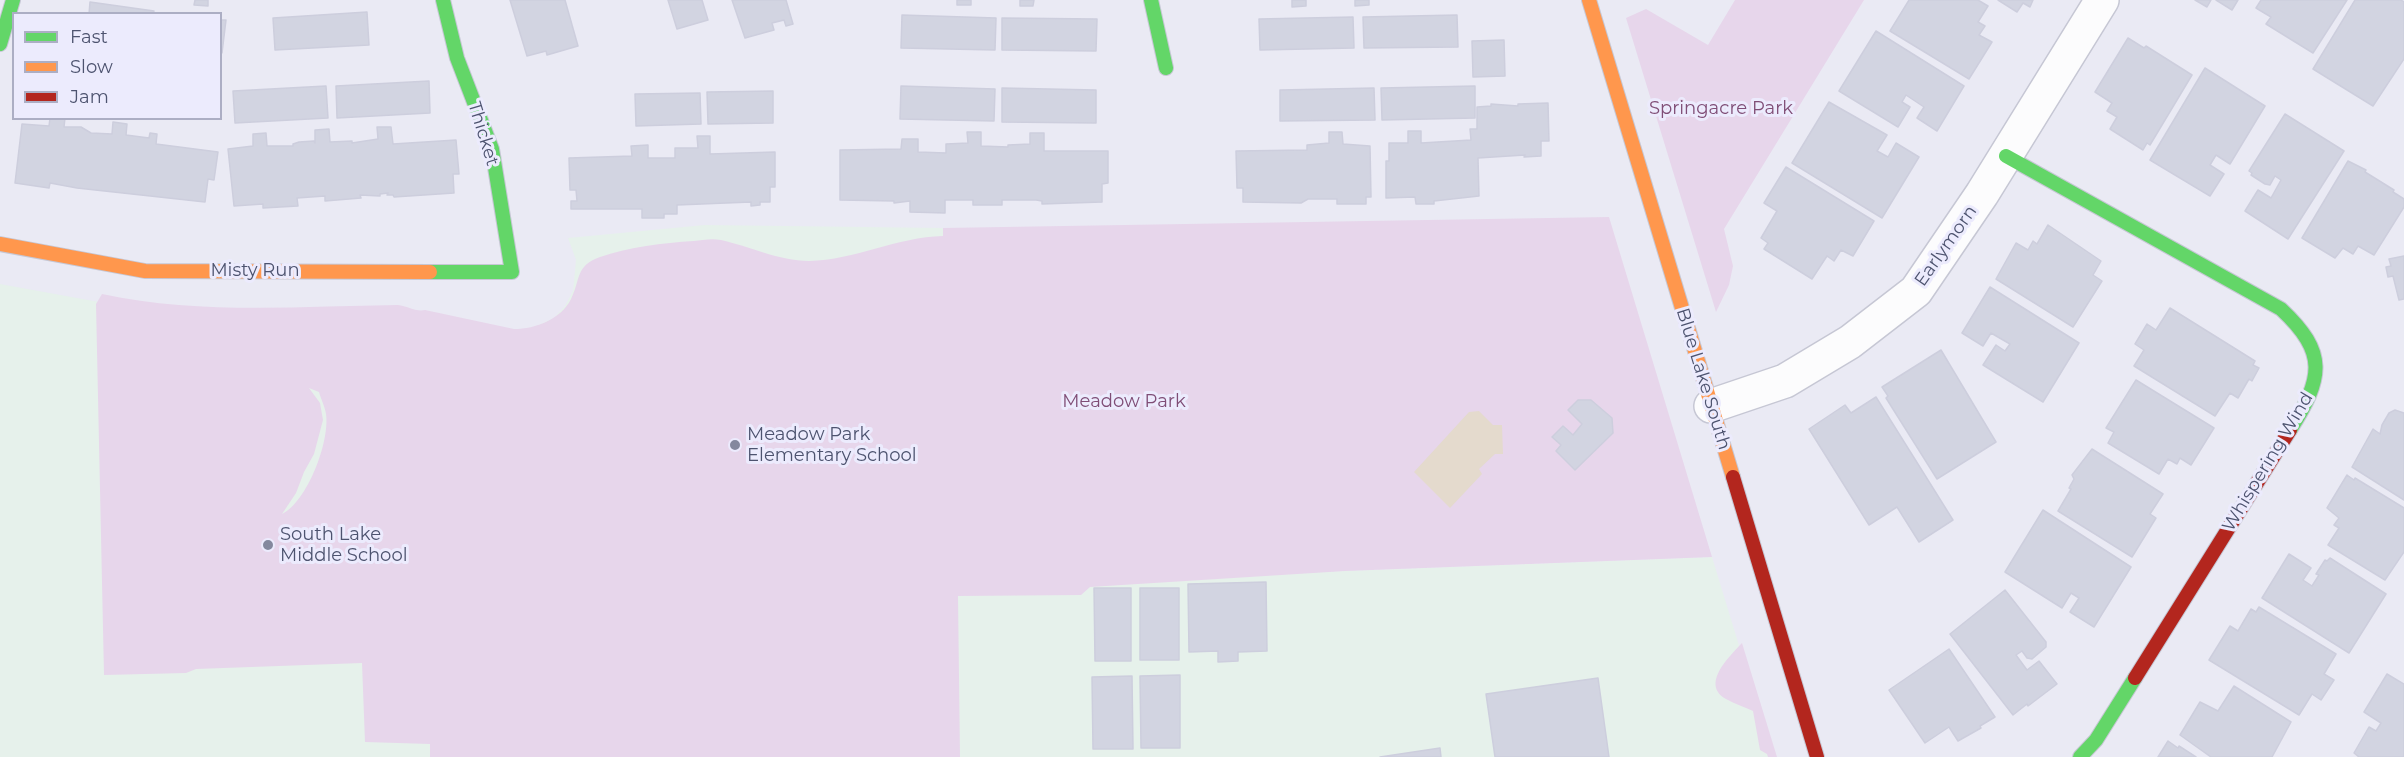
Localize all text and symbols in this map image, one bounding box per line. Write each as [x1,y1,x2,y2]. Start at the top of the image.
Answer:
legend [12,12,222,120]
text: Fast [70,26,108,48]
text: Slow [70,56,113,78]
text: Jam [70,86,109,108]
park label: Springacre Park [1649,98,1793,120]
street label: Thicket [463,99,503,169]
street label: Earlymorn [1910,201,1982,291]
street label: Misty Run [210,260,300,282]
street label: Blue Lake South [1671,305,1735,453]
street label: Whispering Wind [2218,388,2318,536]
park label: Meadow Park [1062,391,1186,413]
place label: Meadow Park Elementary School [747,424,917,466]
marker: Meadow Park Elementary School [728,438,742,452]
place label: South Lake Middle School [280,524,408,566]
marker: South Lake Middle School [261,538,275,552]

